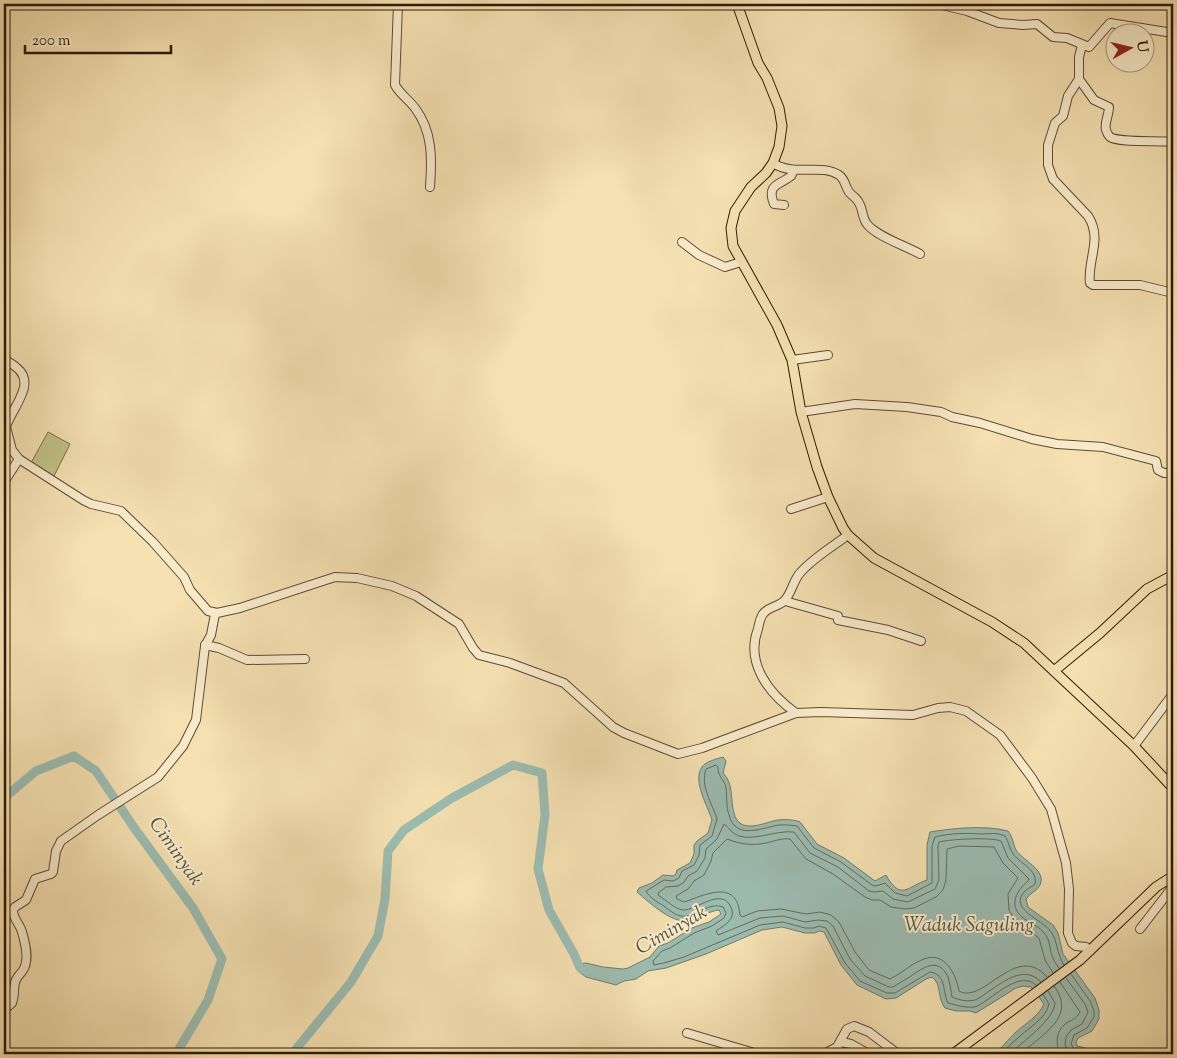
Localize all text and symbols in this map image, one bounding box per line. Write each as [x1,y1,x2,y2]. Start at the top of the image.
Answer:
scale bar [25,22,171,54]
north arrow [1104,22,1154,72]
text: 200 m [32,31,71,52]
text: U [1130,39,1152,54]
water label: Ciminyak [141,812,209,892]
water label: Ciminyak [631,899,713,963]
water label: Waduk Saguling [904,912,1034,941]

